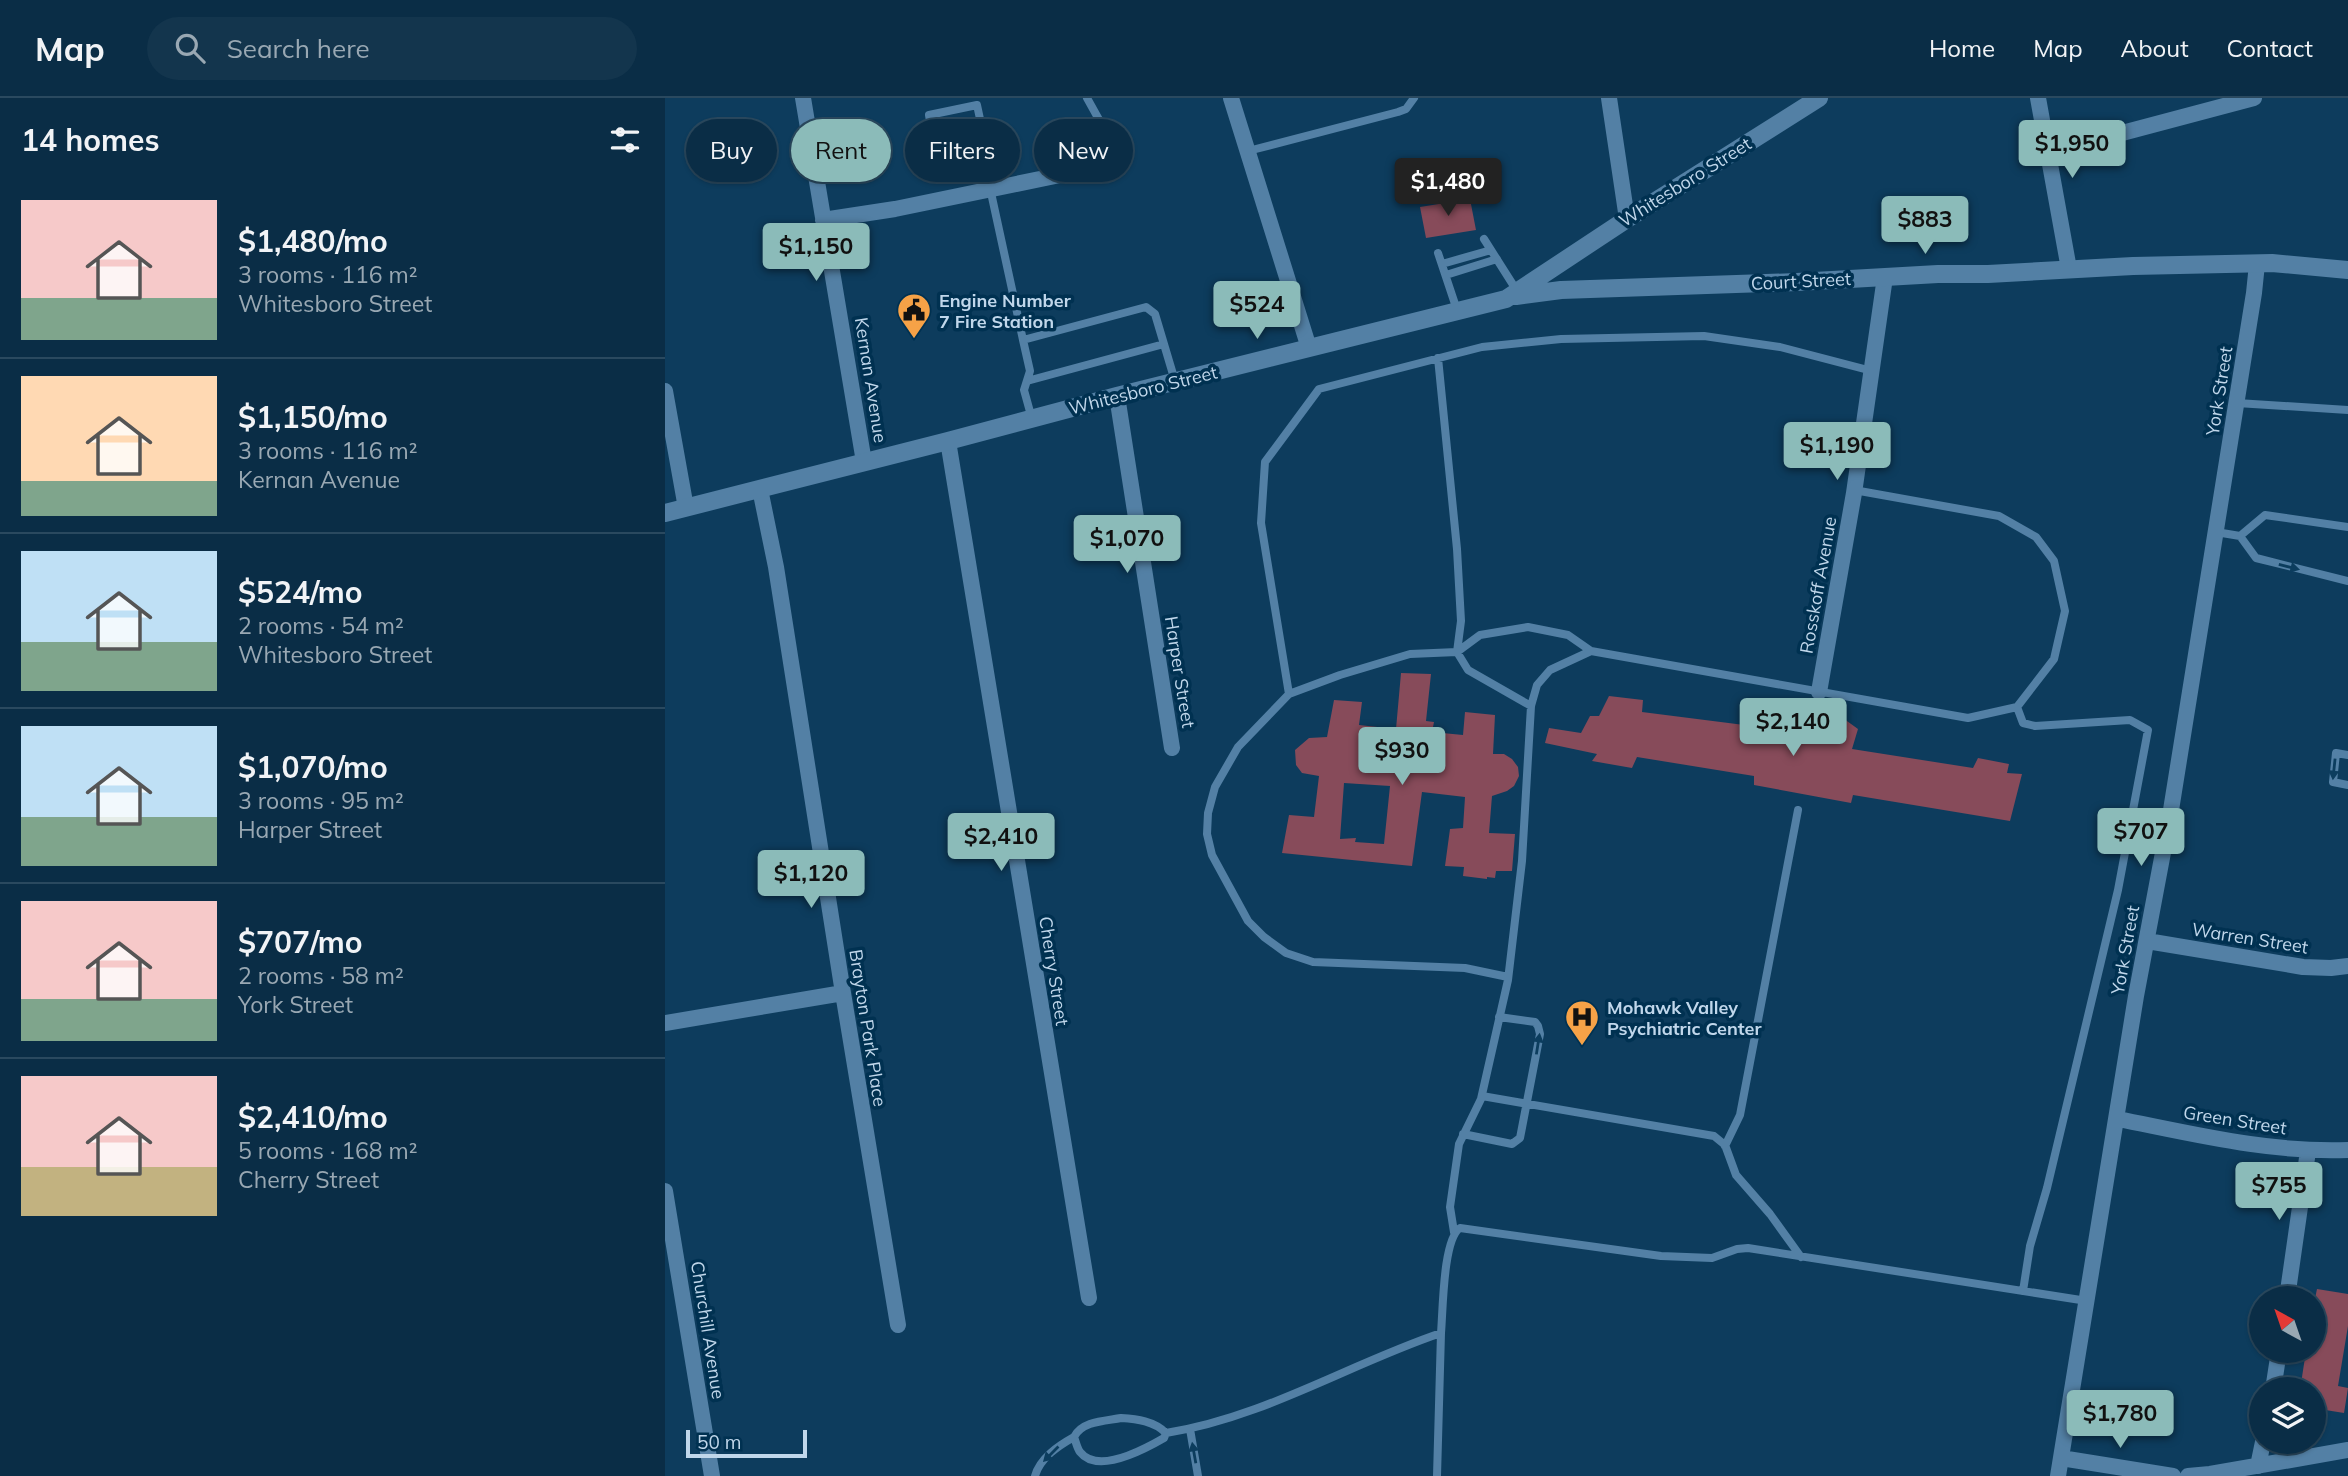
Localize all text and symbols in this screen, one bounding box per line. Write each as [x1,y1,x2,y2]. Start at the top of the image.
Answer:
search box [147,17,637,80]
text: Map [35,28,105,69]
icon: search [171,29,209,67]
text: Search here [227,32,370,65]
text: Home [1929,33,1995,63]
text: Map [2033,33,2083,63]
text: About [2121,33,2189,63]
text: Contact [2227,33,2313,63]
chip: Buy [686,119,777,182]
chip: Rent [791,119,891,182]
chip: Filters [905,119,1020,182]
chip: New [1034,119,1133,182]
pin: $1,950 [2015,120,2129,180]
text: 14 homes [21,121,160,159]
icon: filters [606,121,644,159]
text: $1,950 [2035,128,2109,157]
street label: Whitesboro Street [1614,132,1756,232]
pin: $1,480 [1391,158,1505,218]
text: $1,480 [1411,166,1485,195]
pin: $883 [1884,197,1966,256]
text: $883 [1897,204,1953,233]
text: $1,480/mo [238,222,388,260]
pin: $1,150 [759,223,873,283]
icon: home [77,228,161,312]
text: $1,150 [779,231,853,260]
text: 3 rooms · 116 m² [238,260,418,289]
street label: Court Street [1750,267,1852,295]
pin: $524 [1216,282,1298,341]
text: Whitesboro Street [238,289,432,318]
place label: Engine Number 7 Fire Station [939,289,1072,333]
text: $524 [1229,289,1285,318]
public building icon: Engine Number 7 Fire Station [895,291,933,340]
street label: Kernan Avenue [850,316,892,444]
street label: York Street [2200,345,2237,438]
street label: Whitesboro Street [1066,360,1220,420]
text: $1,150/mo [238,398,388,436]
icon: home [77,404,161,488]
pin: $1,190 [1780,422,1894,482]
text: $1,190 [1800,430,1874,459]
text: 3 rooms · 116 m² [238,436,418,465]
text: Kernan Avenue [238,465,400,494]
street label: Rosskoff Avenue [1795,515,1841,655]
pin: $1,070 [1070,516,1184,575]
text: $1,070 [1090,523,1164,552]
one-way arrow [2278,562,2300,573]
text: $524/mo [238,573,362,611]
icon: home [77,579,161,663]
text: 2 rooms · 54 m² [238,611,404,640]
street label: Harper Street [1160,615,1200,729]
text: Whitesboro Street [238,640,432,669]
pin: $2,140 [1736,698,1850,758]
text: $2,140 [1756,706,1830,735]
pin: $930 [1361,728,1443,787]
text: $930 [1374,735,1430,764]
text: $1,070/mo [238,748,388,786]
icon: home [77,754,161,838]
one-way arrow [2328,758,2339,780]
text: 3 rooms · 95 m² [238,786,404,815]
pin: $707 [2100,808,2182,868]
pin: $2,410 [944,814,1058,873]
text: Harper Street [238,815,382,844]
text: $707 [2113,816,2169,845]
text: $2,410 [964,821,1038,850]
pin: $1,120 [754,850,868,910]
text: $1,120 [774,858,848,887]
street label: York Street [2106,904,2144,997]
street label: Cherry Street [1034,915,1074,1027]
street label: Warren Street [2190,917,2310,959]
text: $707/mo [238,923,362,961]
icon: home [77,929,161,1013]
street label: Brayton Park Place [844,948,892,1108]
text: 2 rooms · 58 m² [238,961,404,990]
text: York Street [238,990,353,1019]
place label: Mohawk Valley Psychiatric Center [1607,996,1762,1040]
hospital icon: Mohawk Valley Psychiatric Center [1563,998,1601,1047]
one-way arrow [1533,1033,1544,1055]
text: $2,410/mo [238,1098,388,1136]
street label: Green Street [2182,1100,2288,1140]
icon: home [77,1104,161,1188]
text: 5 rooms · 168 m² [238,1136,418,1165]
pin: $755 [2238,1162,2320,1222]
text: Cherry Street [238,1165,379,1194]
text: $755 [2251,1170,2307,1199]
street label: Churchill Avenue [686,1259,730,1401]
north arrow [2249,1286,2326,1363]
map controls [2249,1286,2326,1454]
button: layers [2249,1377,2326,1454]
pin: $1,780 [2063,1390,2177,1450]
text: $1,780 [2083,1398,2157,1427]
scale bar [686,1427,807,1459]
text: 50 m [697,1430,741,1454]
one-way arrow [1188,1441,1199,1463]
one-way arrow [1043,1445,1060,1462]

